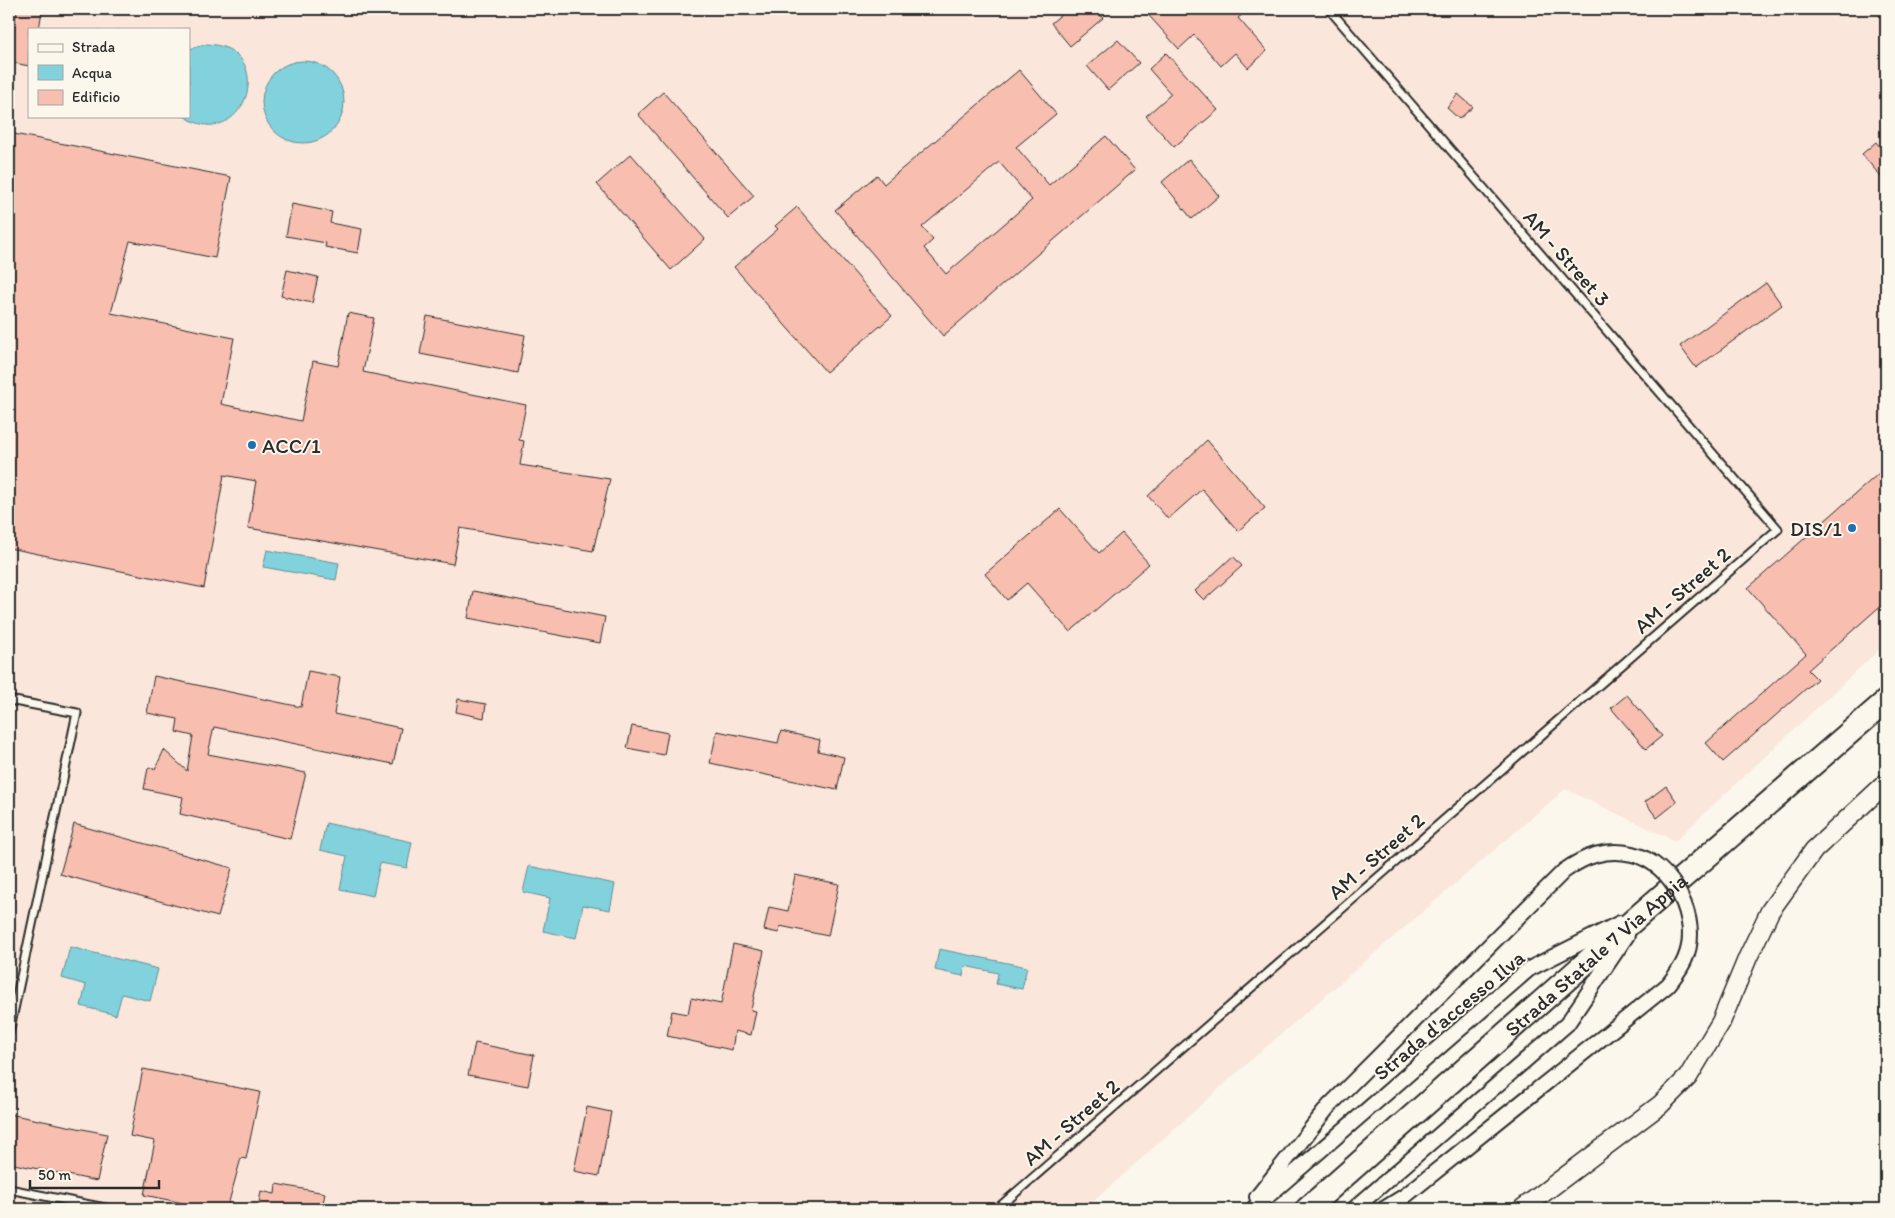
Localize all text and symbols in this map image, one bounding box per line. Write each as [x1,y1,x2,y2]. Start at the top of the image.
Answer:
legend [28,28,190,118]
text: Strada [72,38,116,56]
text: Acqua [72,64,113,82]
text: Edificio [72,88,120,106]
street label: AM - Street 3 [1518,205,1616,311]
place label: ACC/1 [262,433,321,458]
marker: ACC/1 [246,439,258,451]
place label: DIS/1 [1790,516,1842,541]
marker: DIS/1 [1846,522,1858,534]
street label: AM - Street 2 [1629,541,1735,639]
street label: AM - Street 2 [1323,807,1429,905]
street label: Strada Statale 7 Via Appia [1499,867,1692,1041]
street label: Strada d'accesso Ilva [1368,945,1530,1085]
street label: AM - Street 2 [1018,1073,1124,1171]
scale bar [30,1158,159,1190]
text: 50 m [38,1166,71,1184]

